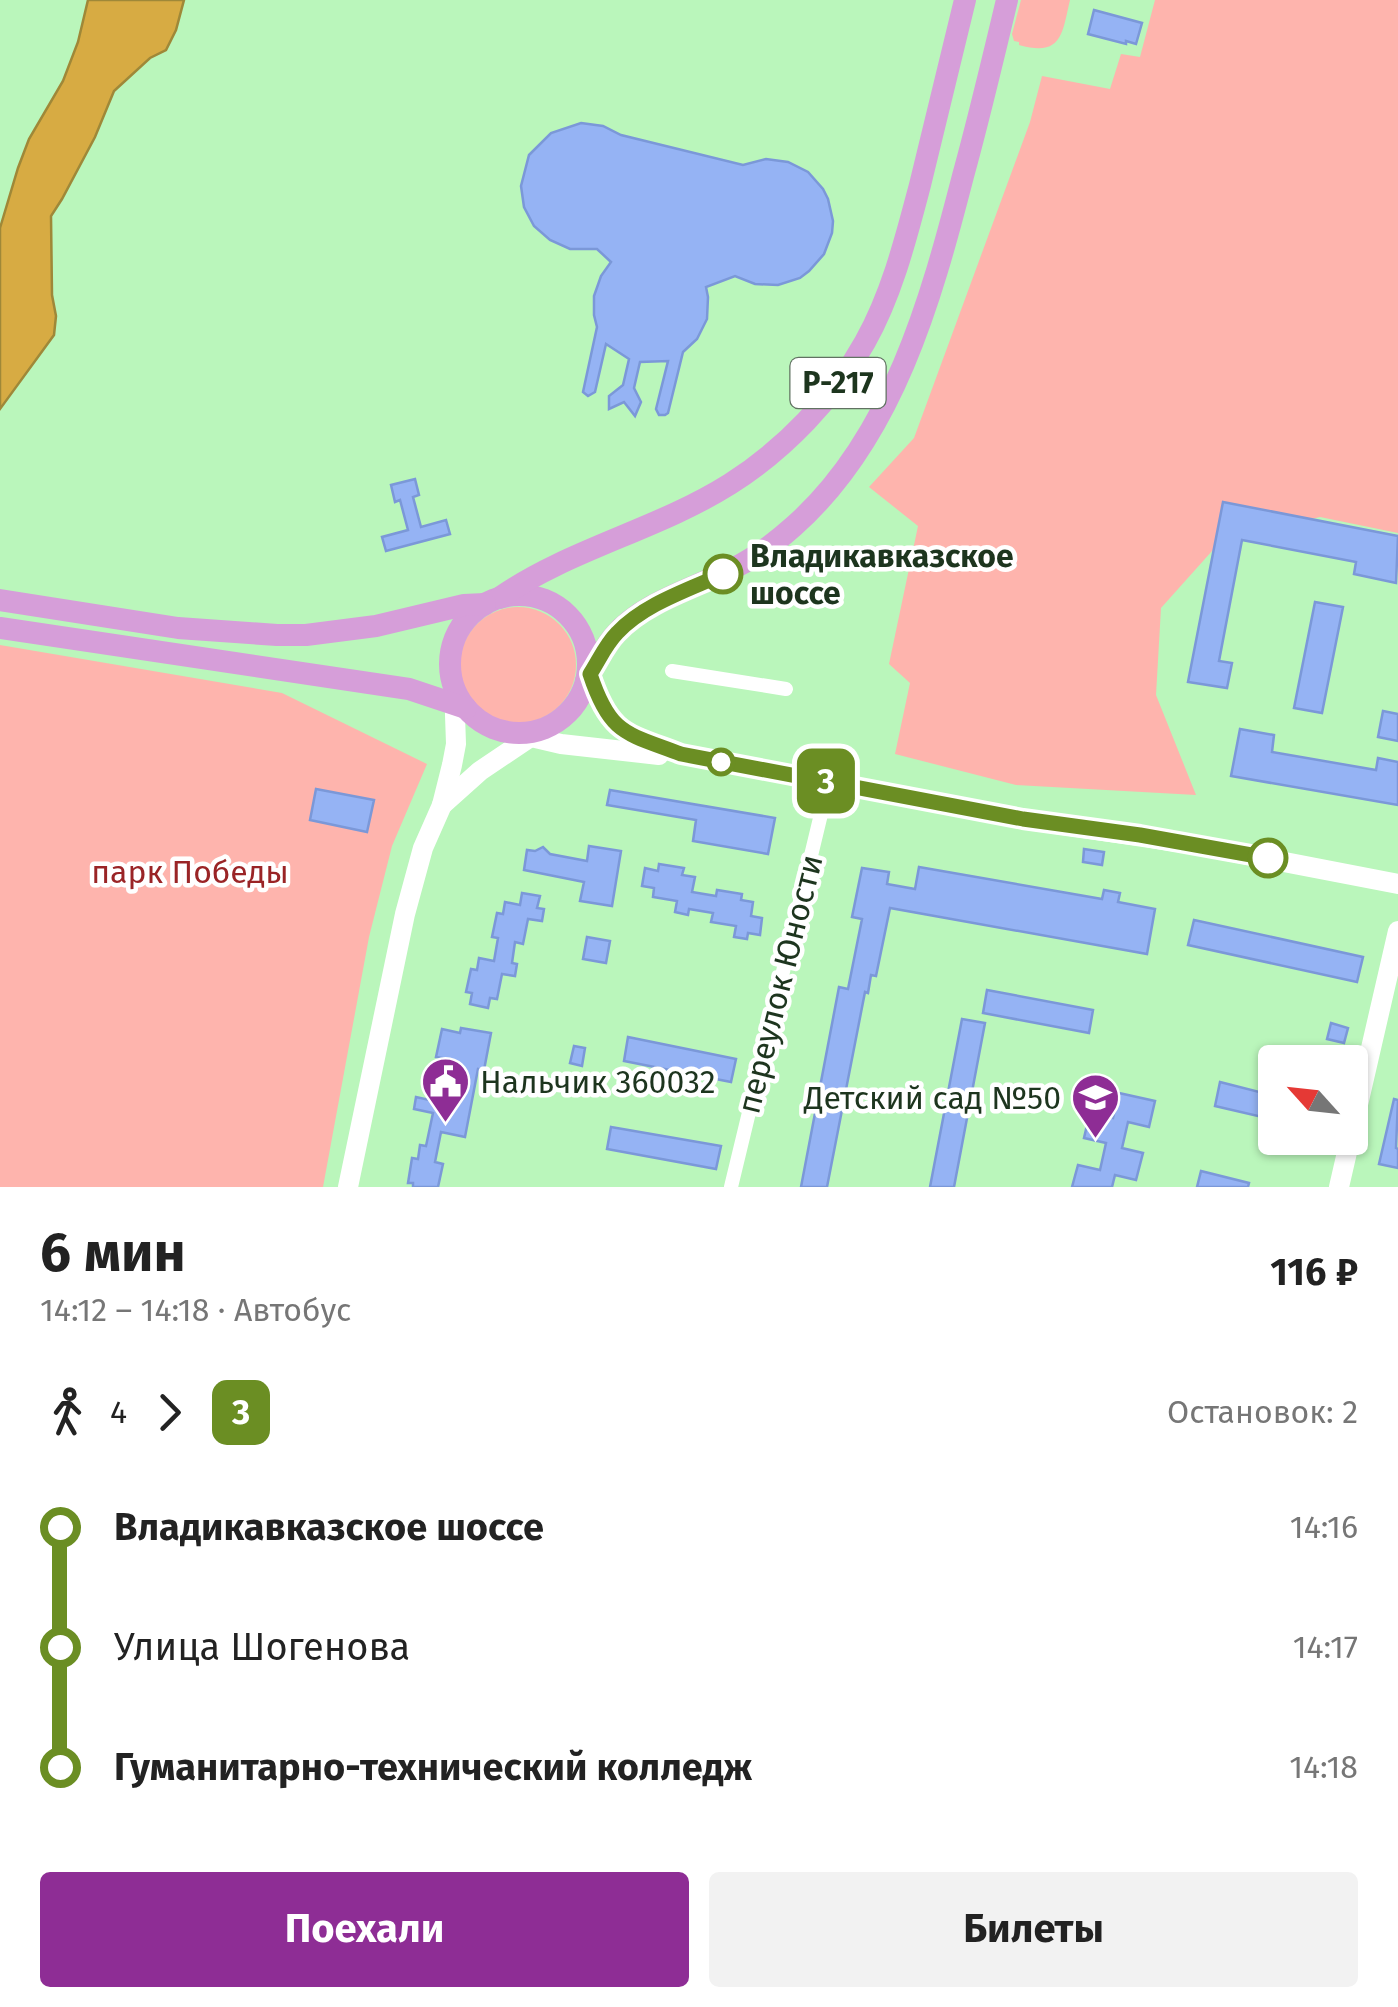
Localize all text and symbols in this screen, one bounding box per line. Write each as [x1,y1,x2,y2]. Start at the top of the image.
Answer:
road number: Р-217 [790,358,886,408]
place label: Владикавказское шоссе [750,537,1014,612]
marker: Владикавказское шоссе [704,555,742,593]
line badge: 3 [794,748,858,814]
unlabelled marker [708,749,734,775]
text: 3 [817,760,835,802]
unlabelled marker [1249,839,1287,877]
street label: переулок Юности [729,851,831,1117]
park label: парк Победы [91,853,289,891]
north arrow [1258,1045,1368,1155]
map controls [1258,1045,1368,1155]
public building icon: Нальчик 360032 [419,1056,471,1124]
place label: Нальчик 360032 [480,1063,716,1101]
school or university icon: Детский сад №50 [1070,1072,1122,1140]
place label: Детский сад №50 [803,1079,1061,1117]
text: 6 мин [40,1220,186,1286]
text: 116 ₽ [1270,1249,1358,1295]
text: 14:12 – 14:18 · Автобус [40,1291,351,1329]
icon: walk [40,1385,95,1440]
icon: forward [142,1385,197,1440]
text: 3 [232,1391,250,1433]
text: 4 [110,1393,127,1431]
text: Остановок: 2 [1167,1393,1358,1431]
text: Владикавказское шоссе [114,1504,544,1550]
text: 14:16 [1290,1508,1358,1546]
text: Улица Шогенова [114,1624,410,1670]
text: 14:17 [1293,1628,1358,1666]
text: Гуманитарно-технический колледж [114,1744,752,1790]
text: 14:18 [1289,1748,1358,1786]
button: Поехали [40,1872,689,1987]
button: Билеты [709,1872,1358,1987]

